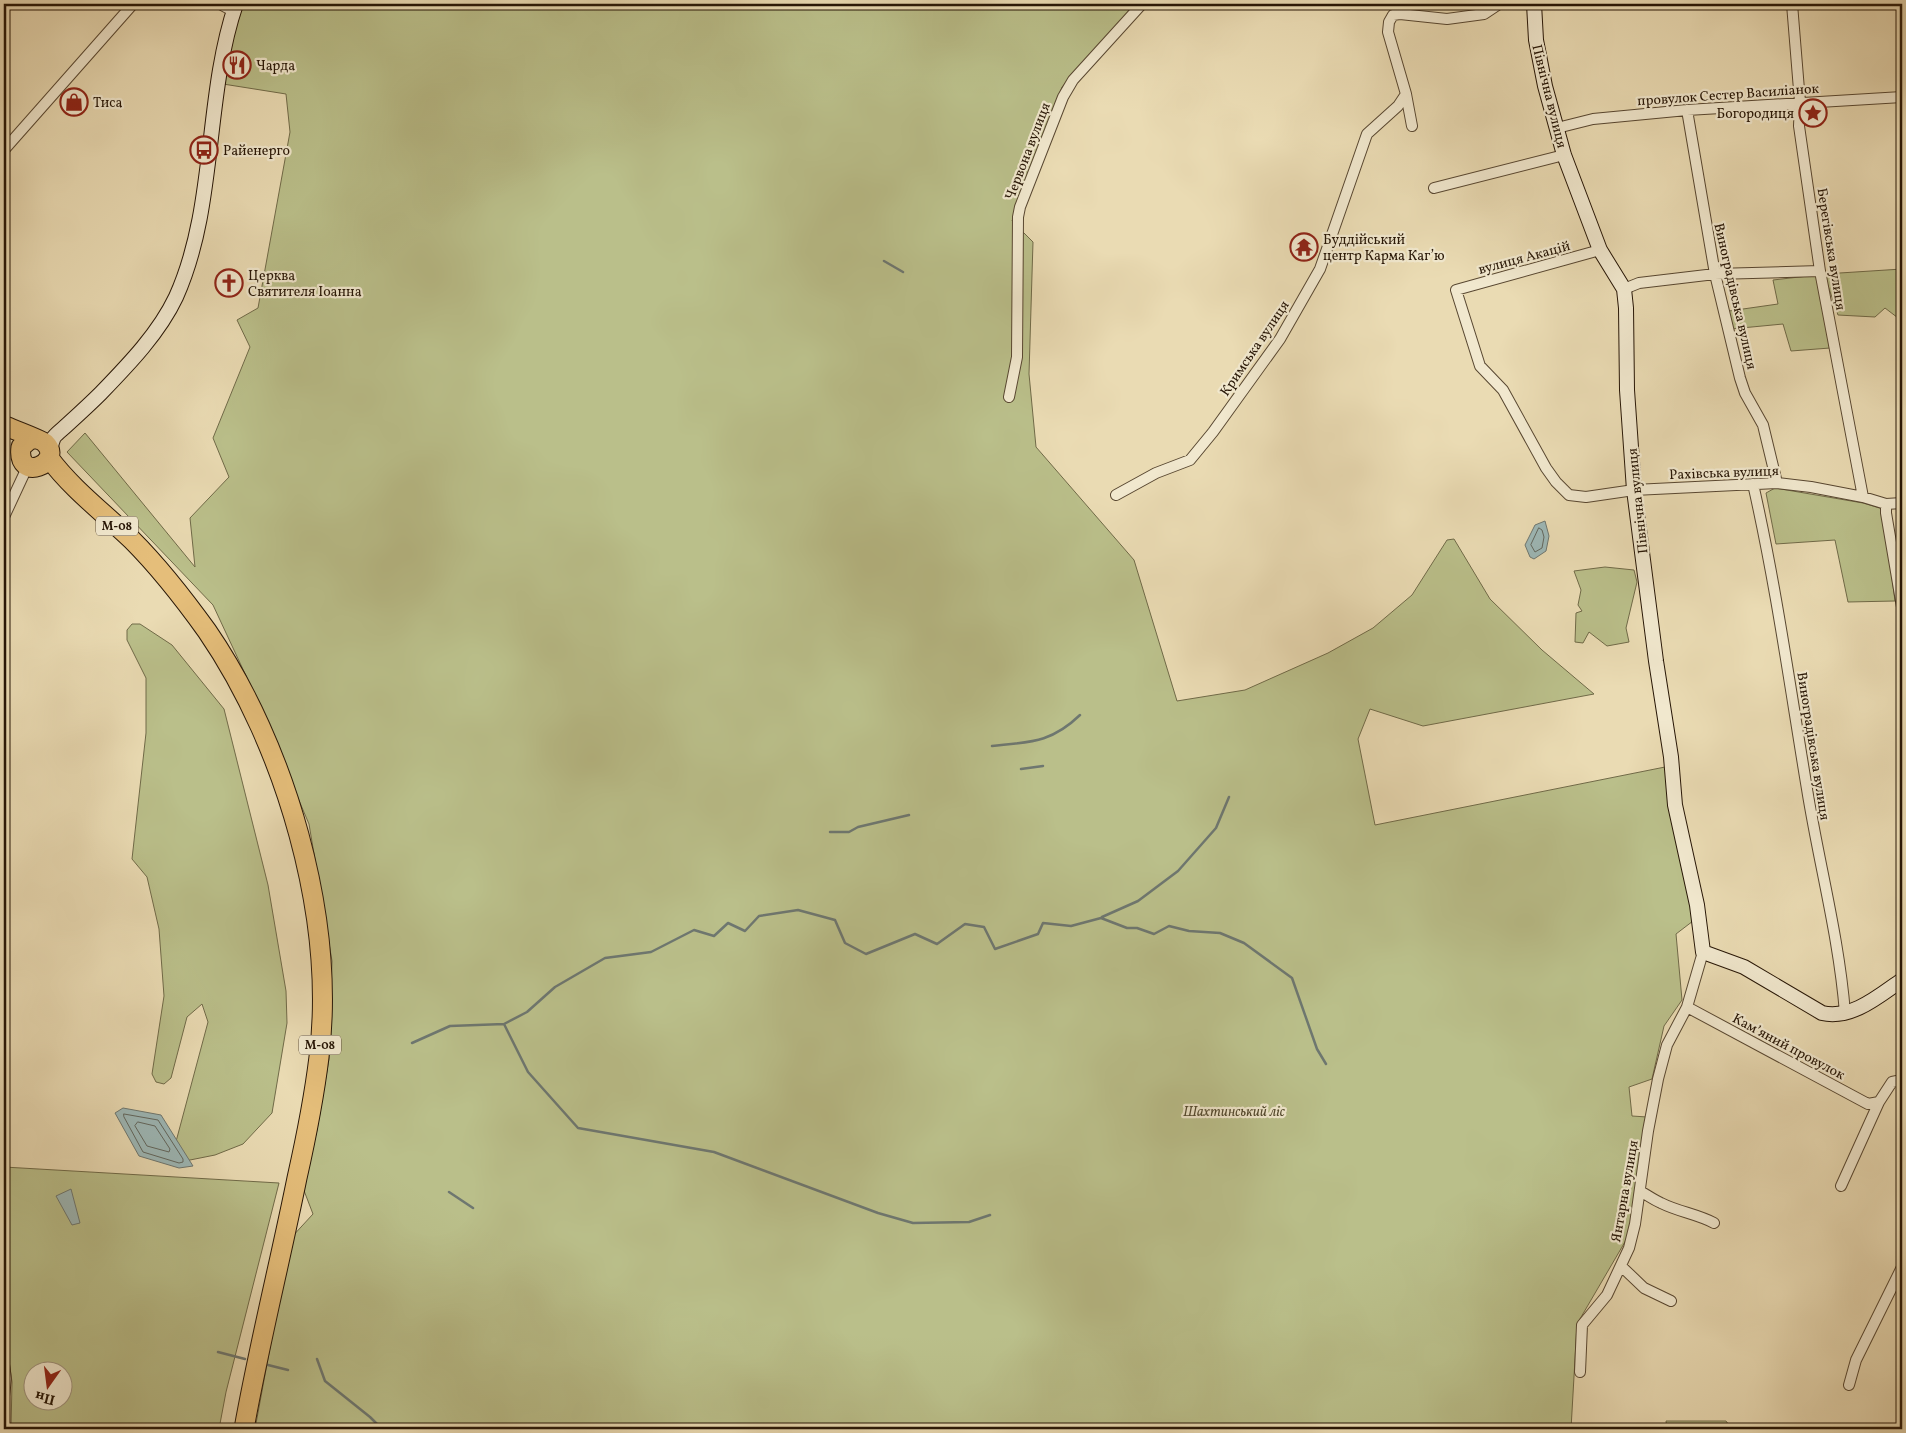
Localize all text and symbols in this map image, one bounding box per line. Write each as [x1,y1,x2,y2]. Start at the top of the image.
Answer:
street label: Північна вулиця [1526,43,1571,150]
restaurant icon: Чарда [222,50,252,80]
place label: Чарда [256,57,295,76]
street label: провулок Сестер Василіанок [1637,80,1820,111]
shop icon: Тиса [59,87,89,117]
place label: Тиса [93,94,122,113]
place icon: Богородиця [1798,98,1828,128]
street label: Червона вулиця [1001,100,1056,203]
place label: Богородиця [1717,105,1794,124]
bus stop icon: Райенерго [189,135,219,165]
place label: Райенерго [223,142,290,161]
street label: Берегівська вулиця [1811,187,1850,312]
street label: Виноградівська вулиця [1708,221,1761,371]
place label: Буддійський центр Карма Кагʼю [1323,231,1445,266]
temple icon: Буддійський центр Карма Кагʼю [1289,232,1319,262]
street label: вулиця Акацій [1476,237,1573,280]
place label: Церква Святителя Іоанна [248,267,362,302]
church icon: Церква Святителя Іоанна [214,268,244,298]
street label: Кримська вулиця [1216,297,1294,400]
street label: Північна вулиця [1623,447,1653,555]
street label: Рахівська вулиця [1669,462,1779,485]
road number: М-08 [96,516,138,536]
street label: Виноградівська вулиця [1791,671,1834,822]
street label: Камʼяний провулок [1729,1010,1848,1085]
road number: М-08 [299,1036,341,1054]
park label: Шахтинський ліс [1183,1103,1285,1122]
street label: Янтарна вулиця [1607,1139,1644,1244]
north arrow [22,1360,72,1410]
text: Пн [33,1386,57,1409]

